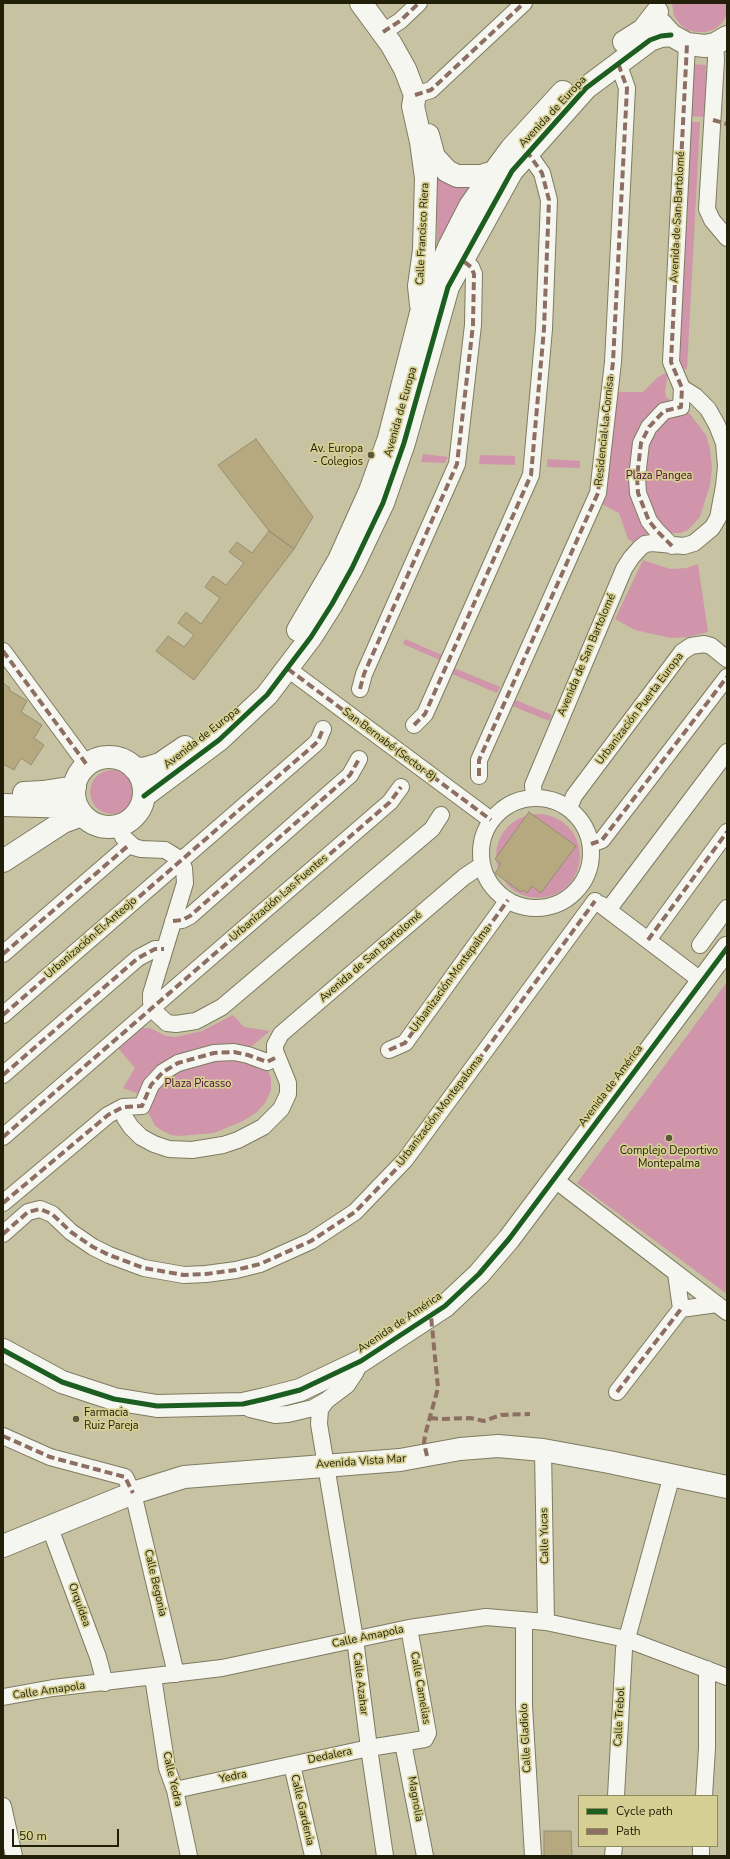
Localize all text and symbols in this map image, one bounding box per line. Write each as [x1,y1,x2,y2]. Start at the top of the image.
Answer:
street label: Avenida de Europa [516,74,590,150]
street label: Avenida de San Bartolomé [668,151,688,283]
street label: Calle Francisco Riera [414,183,432,285]
street label: Avenida de Europa [382,366,420,458]
street label: Residencial La Cornisa [593,375,617,487]
place label: Av. Europa - Colegios [310,442,363,468]
marker: Av. Europa - Colegios [366,450,376,460]
park label: Plaza Pangea [626,469,692,483]
street label: Avenida de San Bartolomé [555,592,619,718]
street label: Urbanización Puerta Europa [593,650,687,768]
street label: Avenida de Europa [161,704,243,772]
street label: San Bernabé (Sector 8) [339,705,439,785]
street label: Urbanización Las Fuentes [227,852,331,944]
street label: Urbanización El Anteojo [42,894,140,982]
street label: Avenida de San Bartolomé [317,909,425,1005]
street label: Urbanización Montepalma [408,923,494,1035]
street label: Avenida de América [576,1043,646,1129]
street label: Urbanización Montepaloma [394,1053,486,1169]
park label: Plaza Picasso [165,1077,231,1091]
marker: Complejo Deportivo Montepalma [664,1133,674,1143]
place label: Complejo Deportivo Montepalma [620,1144,718,1170]
street label: Avenida de América [355,1290,445,1356]
place label: Farmacia Ruiz Pareja [84,1406,139,1432]
marker: Farmacia Ruiz Pareja [71,1414,81,1424]
street label: Avenida Vista Mar [316,1452,406,1472]
street label: Calle Yucas [538,1508,552,1564]
street label: Calle Begonia [141,1548,169,1618]
street label: Orquídea [65,1581,93,1629]
street label: Calle Amapola [331,1623,405,1651]
street label: Calle Camelias [407,1651,433,1725]
street label: Calle Azahar [350,1652,370,1716]
street label: Calle Amapola [12,1679,86,1703]
street label: Calle Trebol [612,1687,628,1747]
street label: Calle Gladiolo [518,1703,534,1773]
street label: Dedalera [307,1745,353,1767]
street label: Calle Yedra [159,1750,185,1808]
street label: Yedra [218,1768,248,1786]
street label: Calle Gardenia [287,1773,317,1847]
street label: Magnolia [405,1775,425,1823]
legend [578,1795,718,1847]
text: Cycle path [616,1803,673,1819]
scale bar [14,1821,121,1847]
text: Path [616,1823,641,1839]
text: 50 m [19,1828,47,1844]

